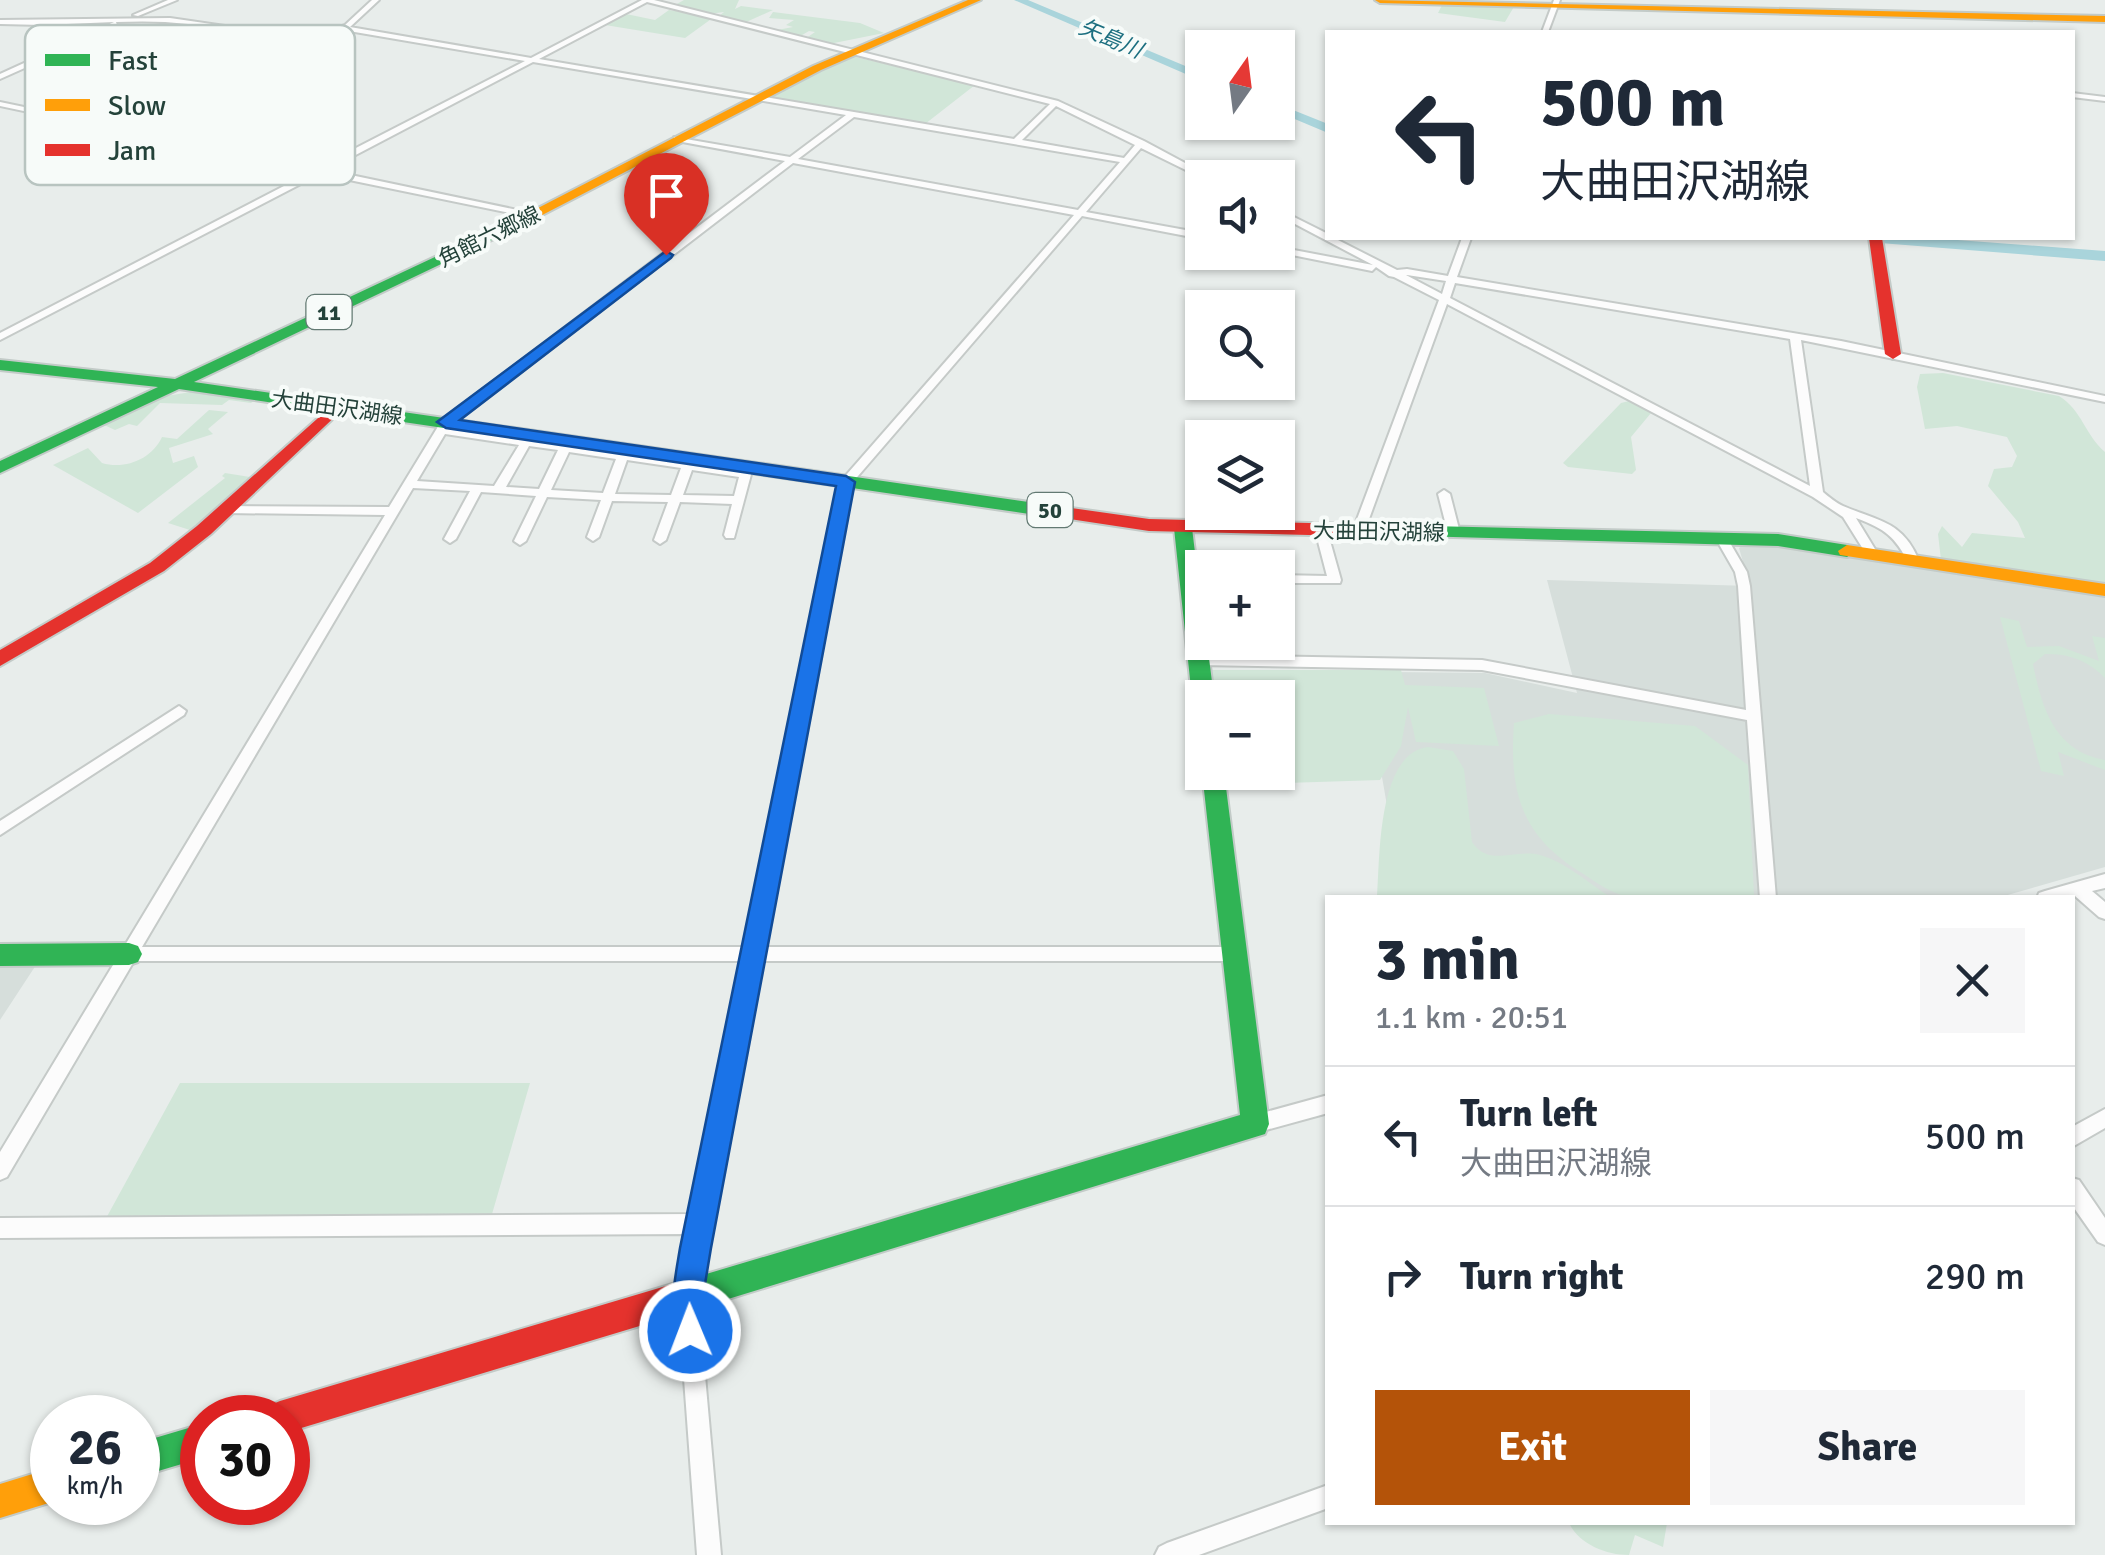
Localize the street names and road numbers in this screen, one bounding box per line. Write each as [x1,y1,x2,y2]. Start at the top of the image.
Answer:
street label: 角館六郷線 [434,200,545,273]
road number: 11 [306,295,352,329]
street label: 大曲田沢湖線 [270,385,404,430]
road number: 50 [1028,493,1072,527]
street label: 大曲田沢湖線 [1313,517,1445,546]

